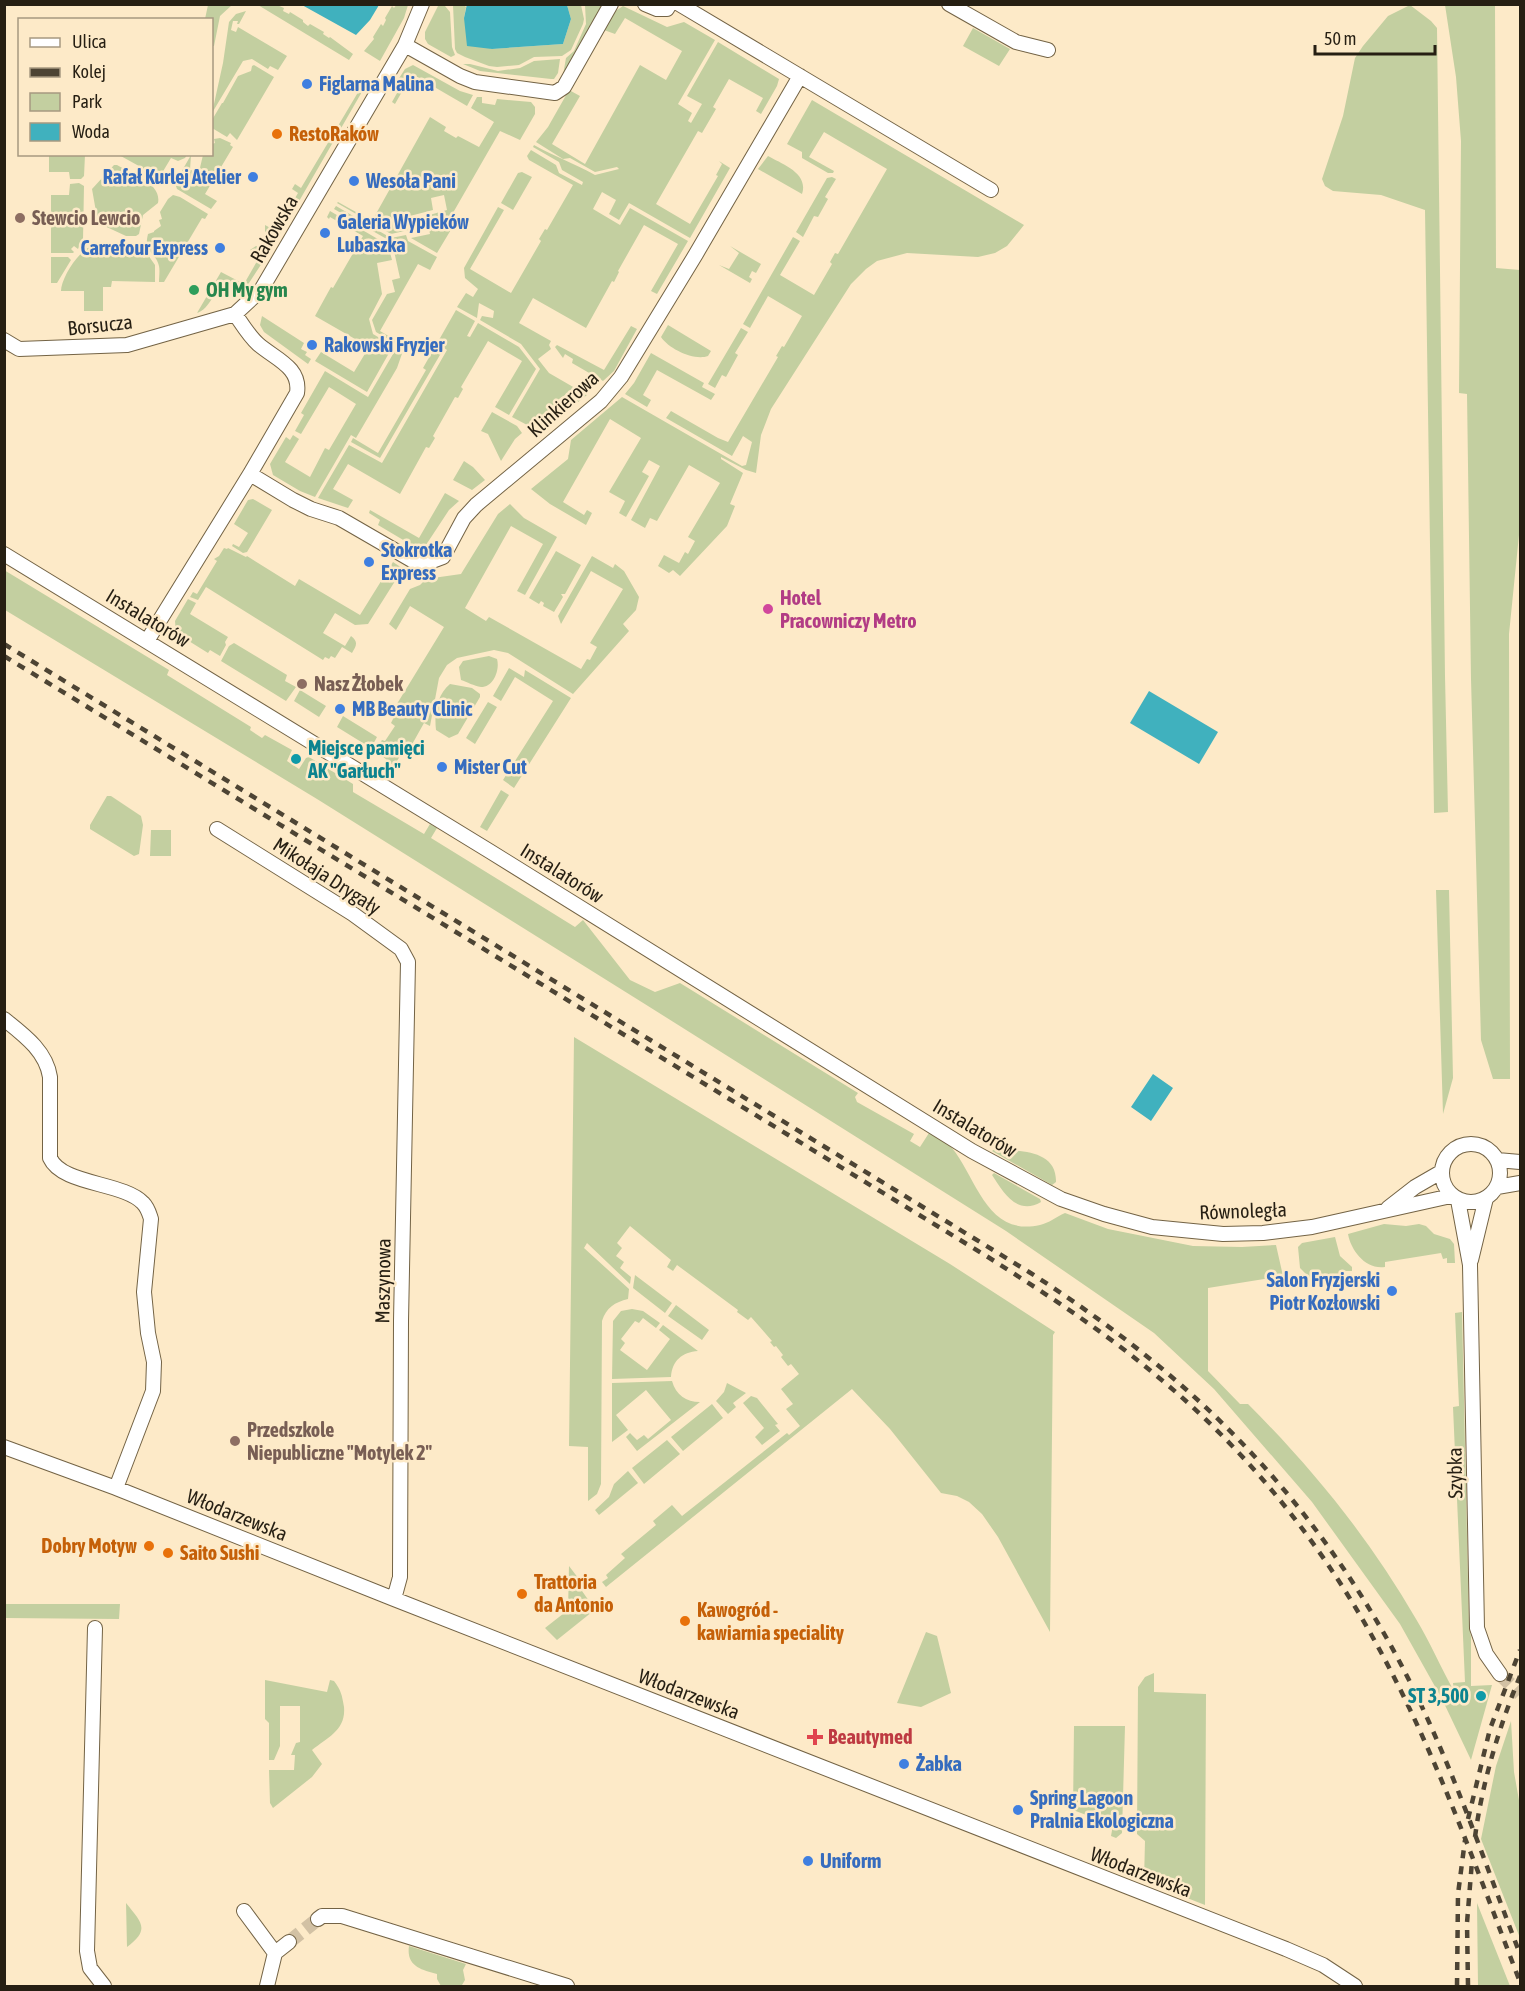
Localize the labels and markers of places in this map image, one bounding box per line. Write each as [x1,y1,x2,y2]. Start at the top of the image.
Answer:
place label: Figlarna Malina [319,72,434,95]
marker: Figlarna Malina [300,77,314,91]
place label: RestoRaków [289,122,379,145]
marker: RestoRaków [270,127,284,141]
place label: Rafał Kurlej Atelier [103,165,242,188]
place label: Wesoła Pani [365,169,456,192]
marker: Rafał Kurlej Atelier [246,170,260,184]
marker: Wesoła Pani [347,174,361,188]
place label: Stewcio Lewcio [32,206,140,229]
place label: Galeria Wypieków Lubaszka [337,210,469,256]
marker: Stewcio Lewcio [13,211,27,225]
marker: Galeria Wypieków Lubaszka [318,226,332,240]
place label: Carrefour Express [80,236,208,259]
marker: Carrefour Express [213,241,227,255]
place label: OH My gym [206,278,288,301]
marker: OH My gym [187,283,201,297]
place label: Rakowski Fryzjer [324,333,446,356]
marker: Rakowski Fryzjer [305,338,319,352]
place label: Stokrotka Express [381,538,452,584]
marker: Stokrotka Express [362,555,376,569]
place label: Hotel Pracowniczy Metro [780,586,917,632]
marker: Hotel Pracowniczy Metro [761,602,775,616]
place label: Nasz Żłobek [314,672,403,695]
marker: Nasz Żłobek [295,677,309,691]
place label: MB Beauty Clinic [352,697,473,720]
marker: MB Beauty Clinic [333,702,347,716]
place label: Miejsce pamięci AK "Garłuch" [307,736,425,782]
marker: Miejsce pamięci AK "Garłuch" [289,752,303,766]
place label: Mister Cut [454,755,527,778]
marker: Mister Cut [435,760,449,774]
place label: Salon Fryzjerski Piotr Kozłowski [1266,1268,1380,1314]
marker: Salon Fryzjerski Piotr Kozłowski [1385,1284,1399,1298]
place label: Przedszkole Niepubliczne "Motylek 2" [247,1418,433,1464]
marker: Przedszkole Niepubliczne "Motylek 2" [228,1434,242,1448]
place label: Dobry Motyw [41,1534,137,1557]
marker: Dobry Motyw [142,1539,156,1553]
place label: Saito Sushi [180,1541,259,1564]
marker: Saito Sushi [161,1546,175,1560]
place label: Trattoria da Antonio [534,1570,614,1616]
marker: Trattoria da Antonio [515,1587,529,1601]
place label: Kawogród - kawiarnia speciality [697,1598,845,1644]
marker: Kawogród - kawiarnia speciality [678,1614,692,1628]
place label: ST 3,500 [1408,1684,1469,1707]
marker: ST 3,500 [1474,1689,1488,1703]
place label: Beautymed [828,1725,912,1748]
marker: Beautymed [806,1728,824,1746]
place label: Żabka [916,1752,962,1775]
marker: Żabka [897,1757,911,1771]
place label: Spring Lagoon Pralnia Ekologiczna [1030,1786,1174,1832]
marker: Spring Lagoon Pralnia Ekologiczna [1011,1803,1025,1817]
place label: Uniform [820,1849,881,1872]
marker: Uniform [801,1854,815,1868]

